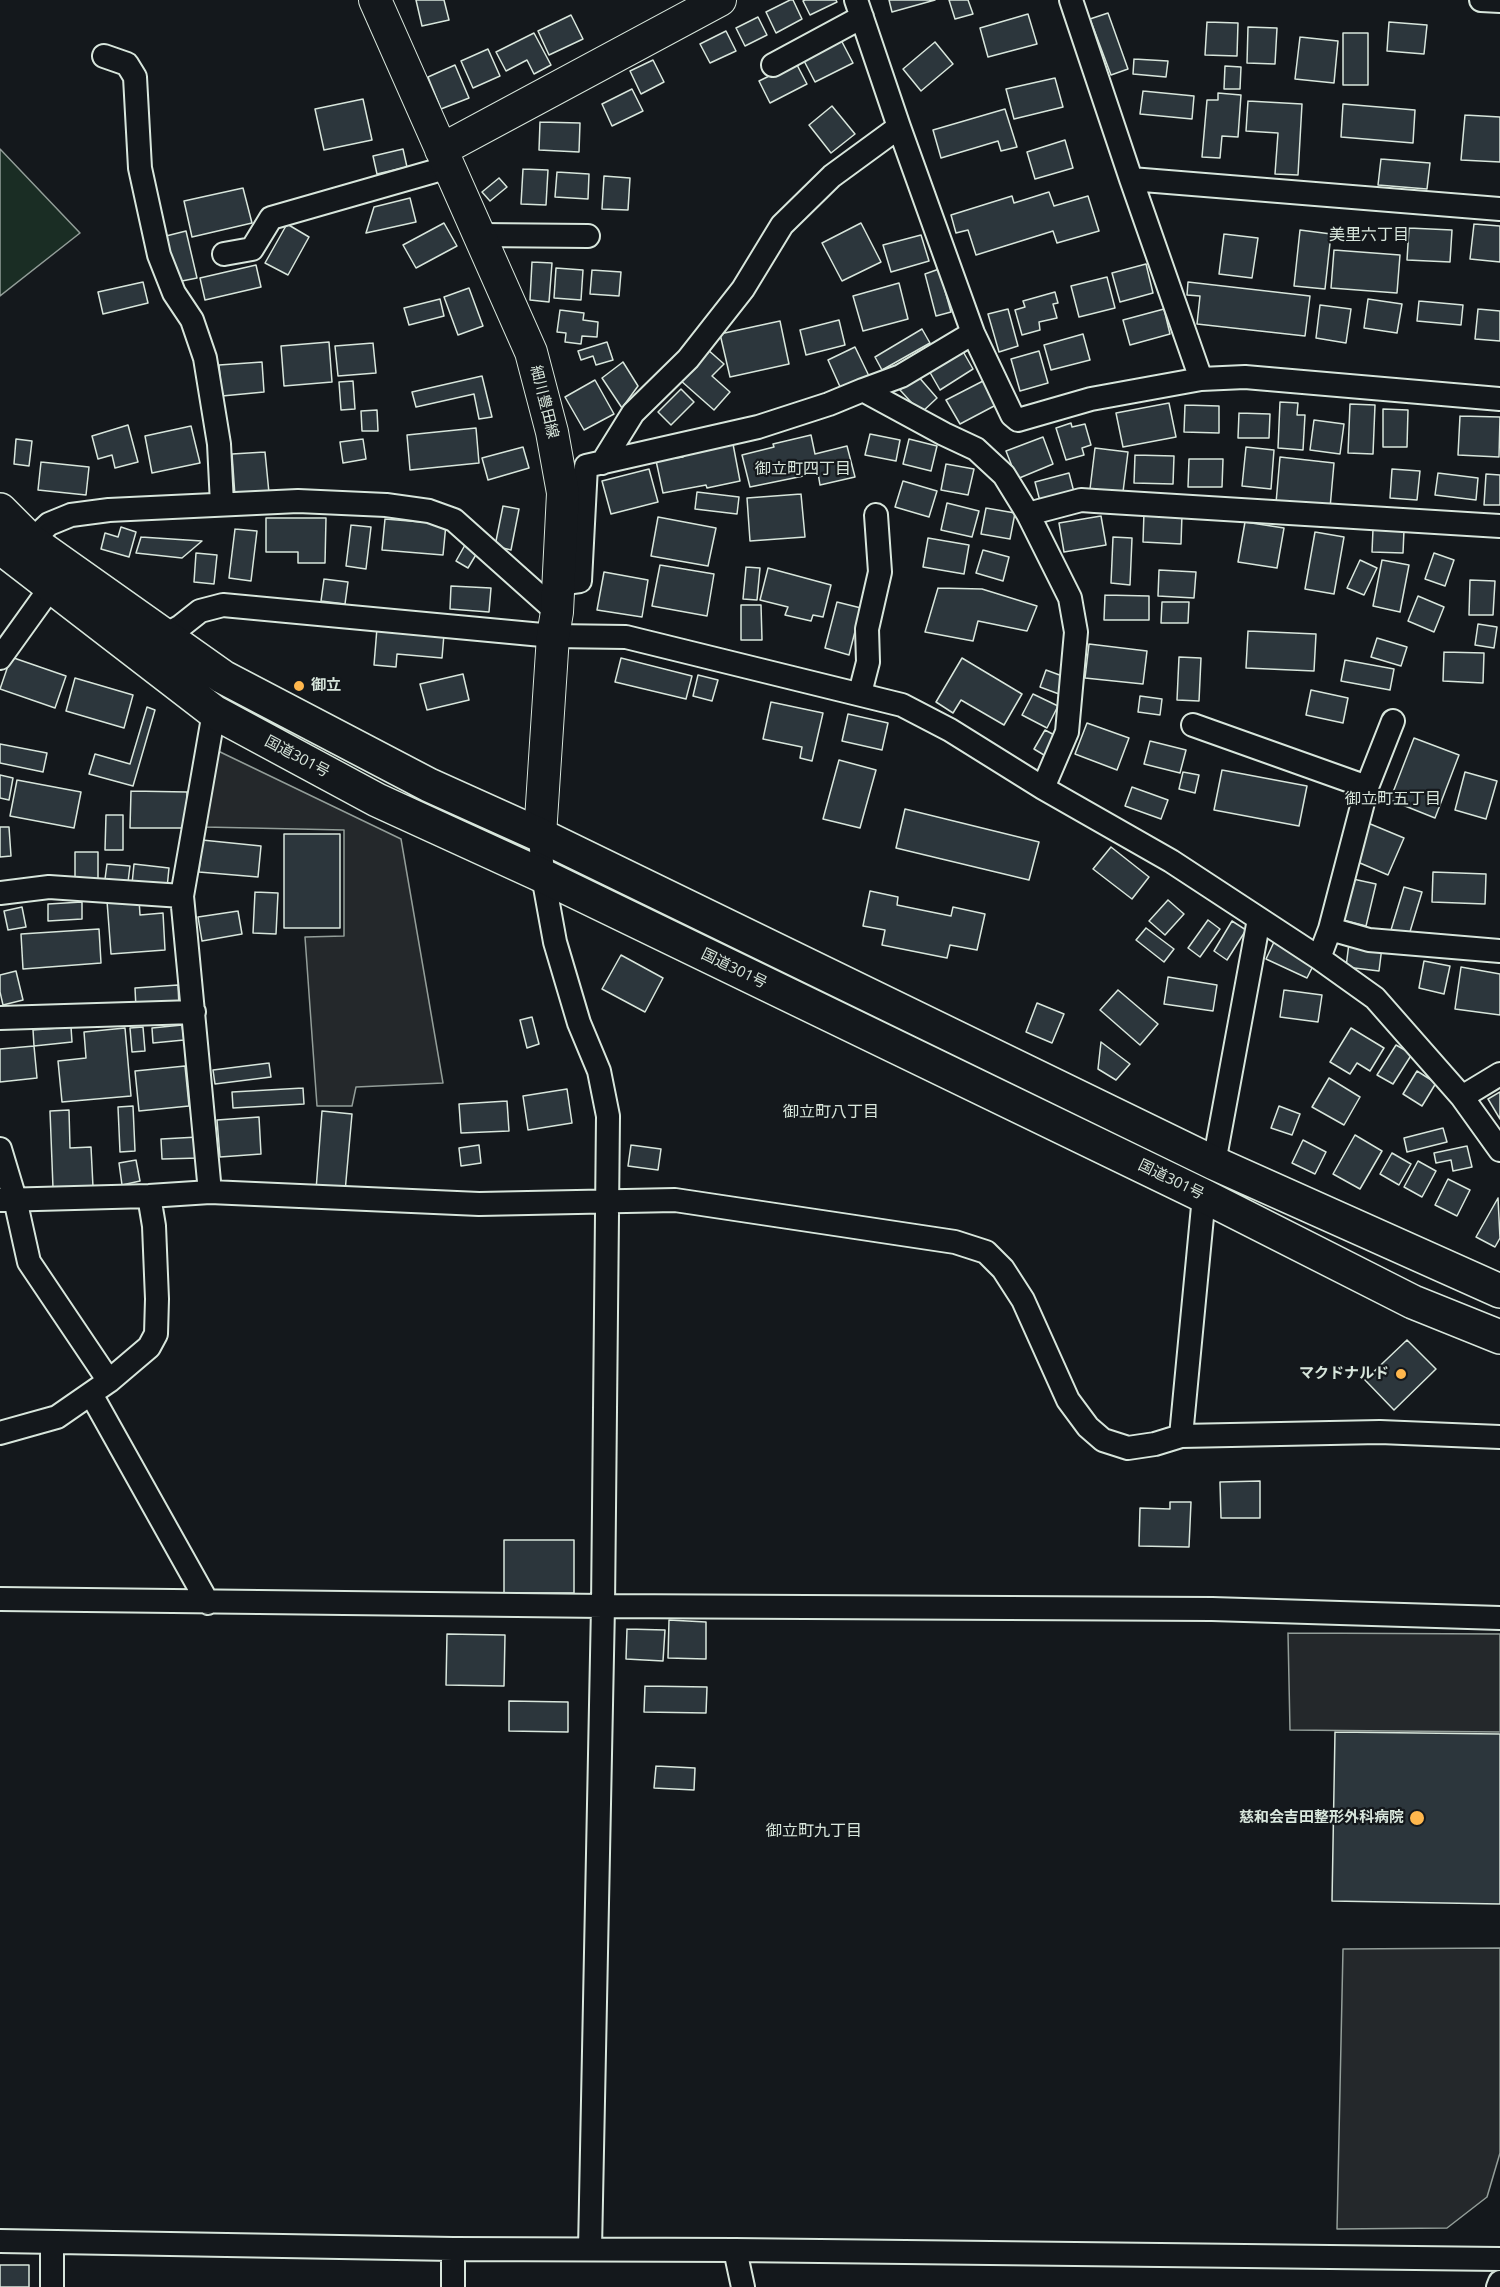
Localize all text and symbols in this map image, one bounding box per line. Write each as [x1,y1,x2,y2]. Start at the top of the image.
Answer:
district label: 美里六丁目 [1329,225,1409,245]
street label: 細川豊田線 [526,363,562,441]
district label: 御立町四丁目 [755,459,851,479]
place label: 御立 [311,677,341,695]
marker: 御立 [292,679,306,693]
street label: 国道301号 [262,732,332,782]
district label: 御立町五丁目 [1345,789,1441,809]
street label: 国道301号 [698,945,770,993]
district label: 御立町八丁目 [783,1102,879,1122]
street label: 国道301号 [1135,1156,1207,1204]
place label: マクドナルド [1299,1365,1389,1383]
marker: マクドナルド [1394,1367,1408,1381]
place label: 慈和会吉田整形外科病院 [1239,1809,1404,1827]
marker: 慈和会吉田整形外科病院 [1408,1809,1426,1827]
district label: 御立町九丁目 [766,1821,862,1841]

